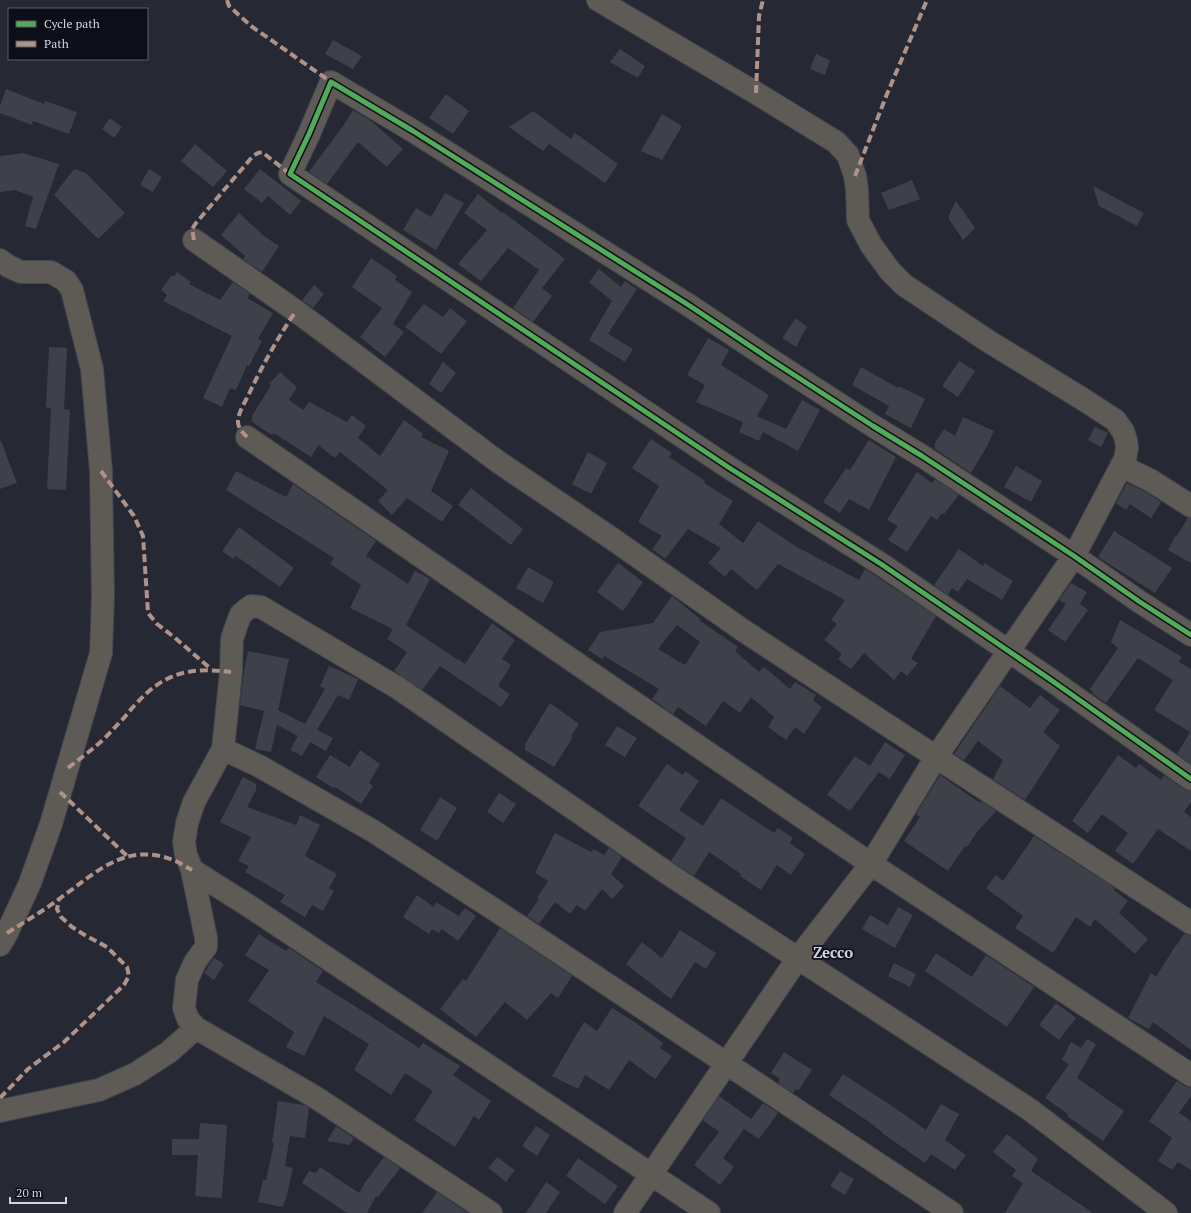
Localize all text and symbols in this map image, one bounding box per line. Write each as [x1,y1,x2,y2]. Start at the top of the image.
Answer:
legend [8,8,148,60]
text: Cycle path [44,16,100,31]
text: Path [44,36,69,51]
district label: Zecco [813,942,853,962]
scale bar [10,1179,66,1205]
text: 20 m [16,1185,43,1200]

